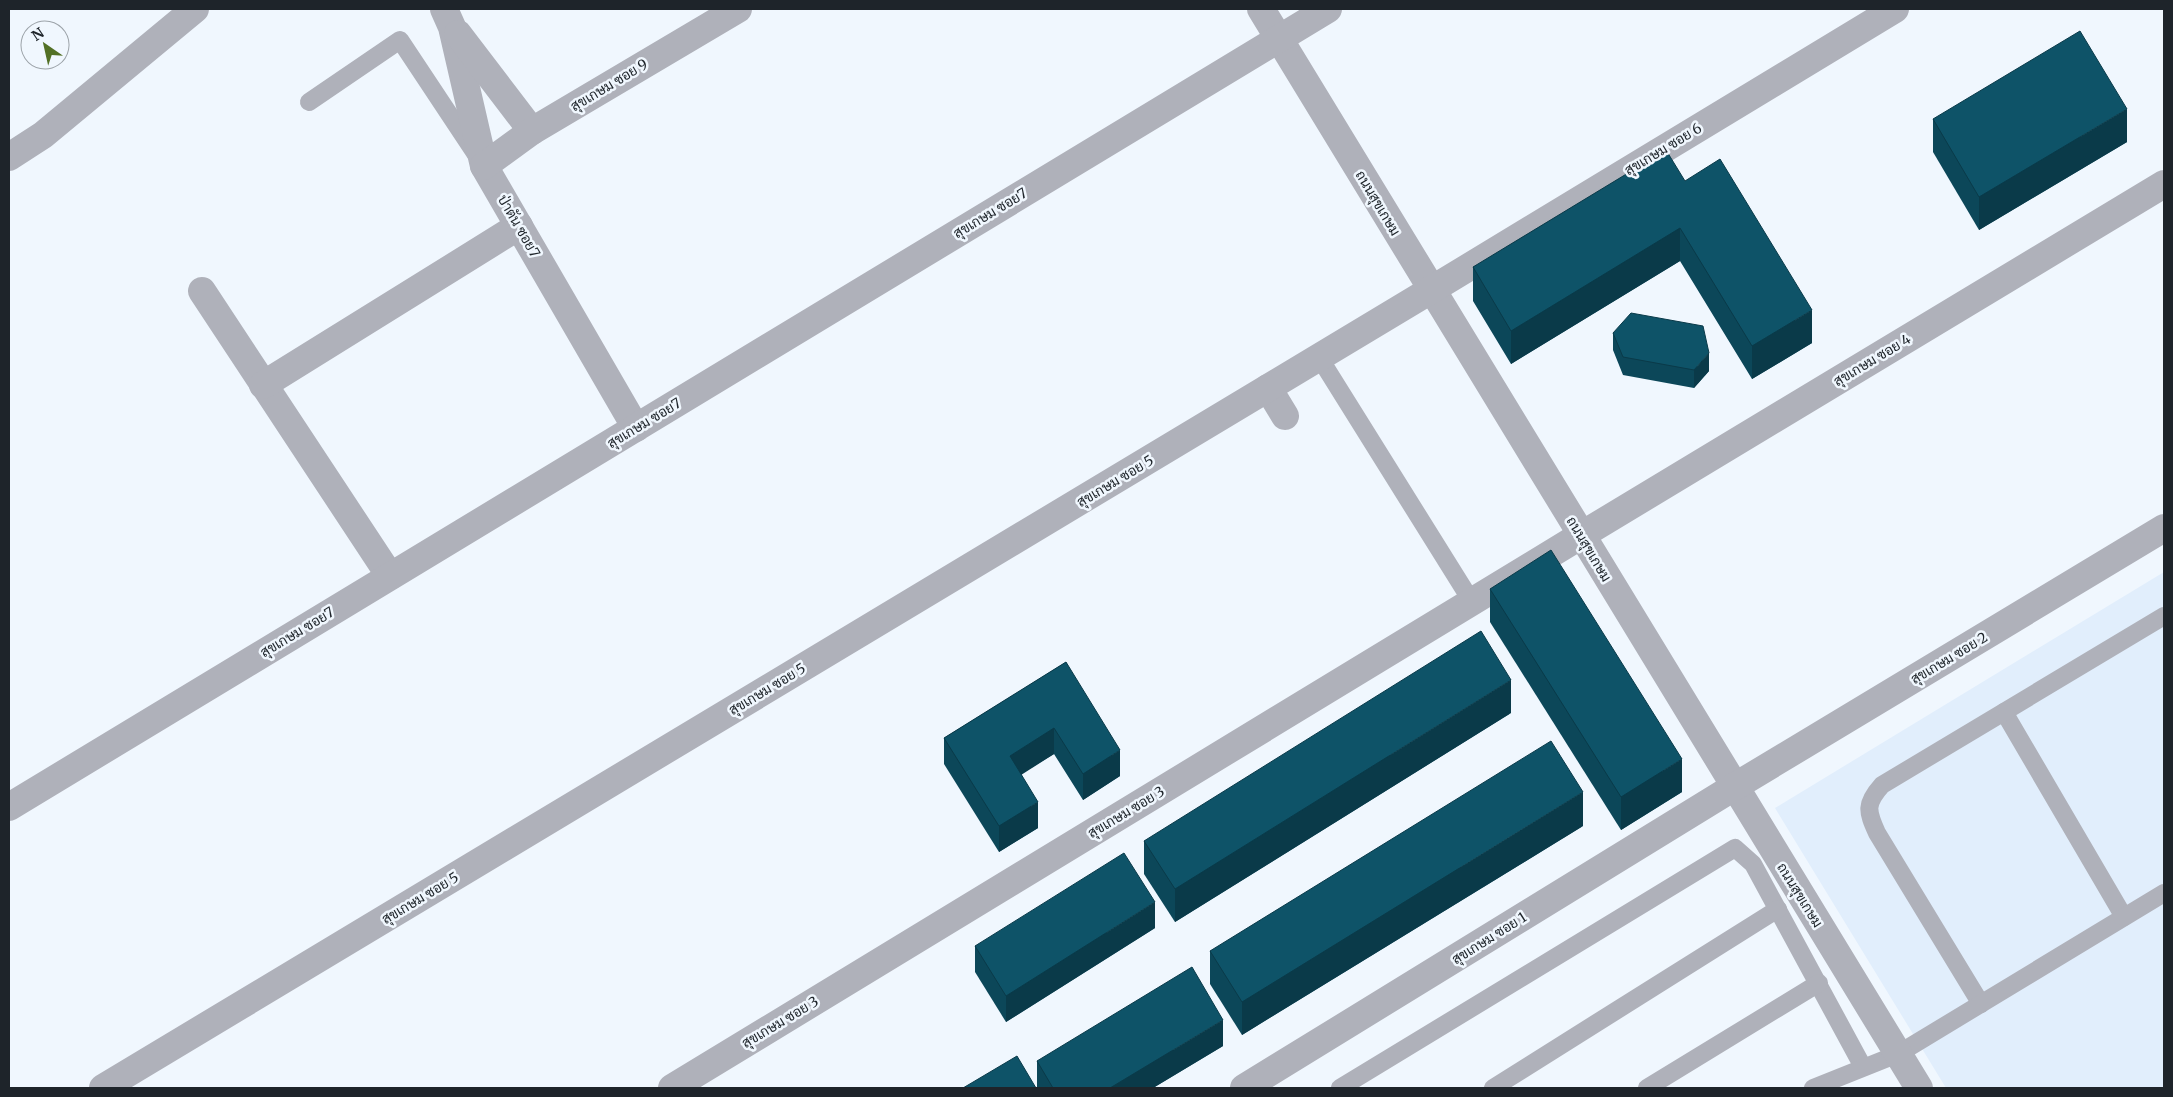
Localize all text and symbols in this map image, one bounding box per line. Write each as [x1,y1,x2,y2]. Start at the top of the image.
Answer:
north arrow [20,20,70,70]
text: N [28,24,47,45]
street label: สุขเกษม ซอย 9 [567,55,651,116]
street label: สุขเกษม ซอย 6 [1621,119,1705,180]
street label: ถนนสุขเกษม [1351,167,1404,239]
street label: สุขเกษม ซอย7 [950,184,1031,243]
street label: ป่าตัน ซอย7 [494,191,544,261]
street label: สุขเกษม ซอย 4 [1830,330,1915,391]
street label: สุขเกษม ซอย7 [604,394,685,453]
street label: สุขเกษม ซอย 5 [1073,451,1157,512]
street label: ถนนสุขเกษม [1562,513,1615,585]
street label: สุขเกษม ซอย7 [257,603,338,662]
street label: สุขเกษม ซอย 2 [1907,628,1991,689]
street label: สุขเกษม ซอย 5 [725,659,809,720]
street label: สุขเกษม ซอย 3 [1084,782,1168,843]
street label: ถนนสุขเกษม [1772,859,1827,931]
street label: สุขเกษม ซอย 5 [378,868,462,929]
street label: สุขเกษม ซอย 1 [1448,908,1530,969]
street label: สุขเกษม ซอย 3 [738,992,822,1053]

